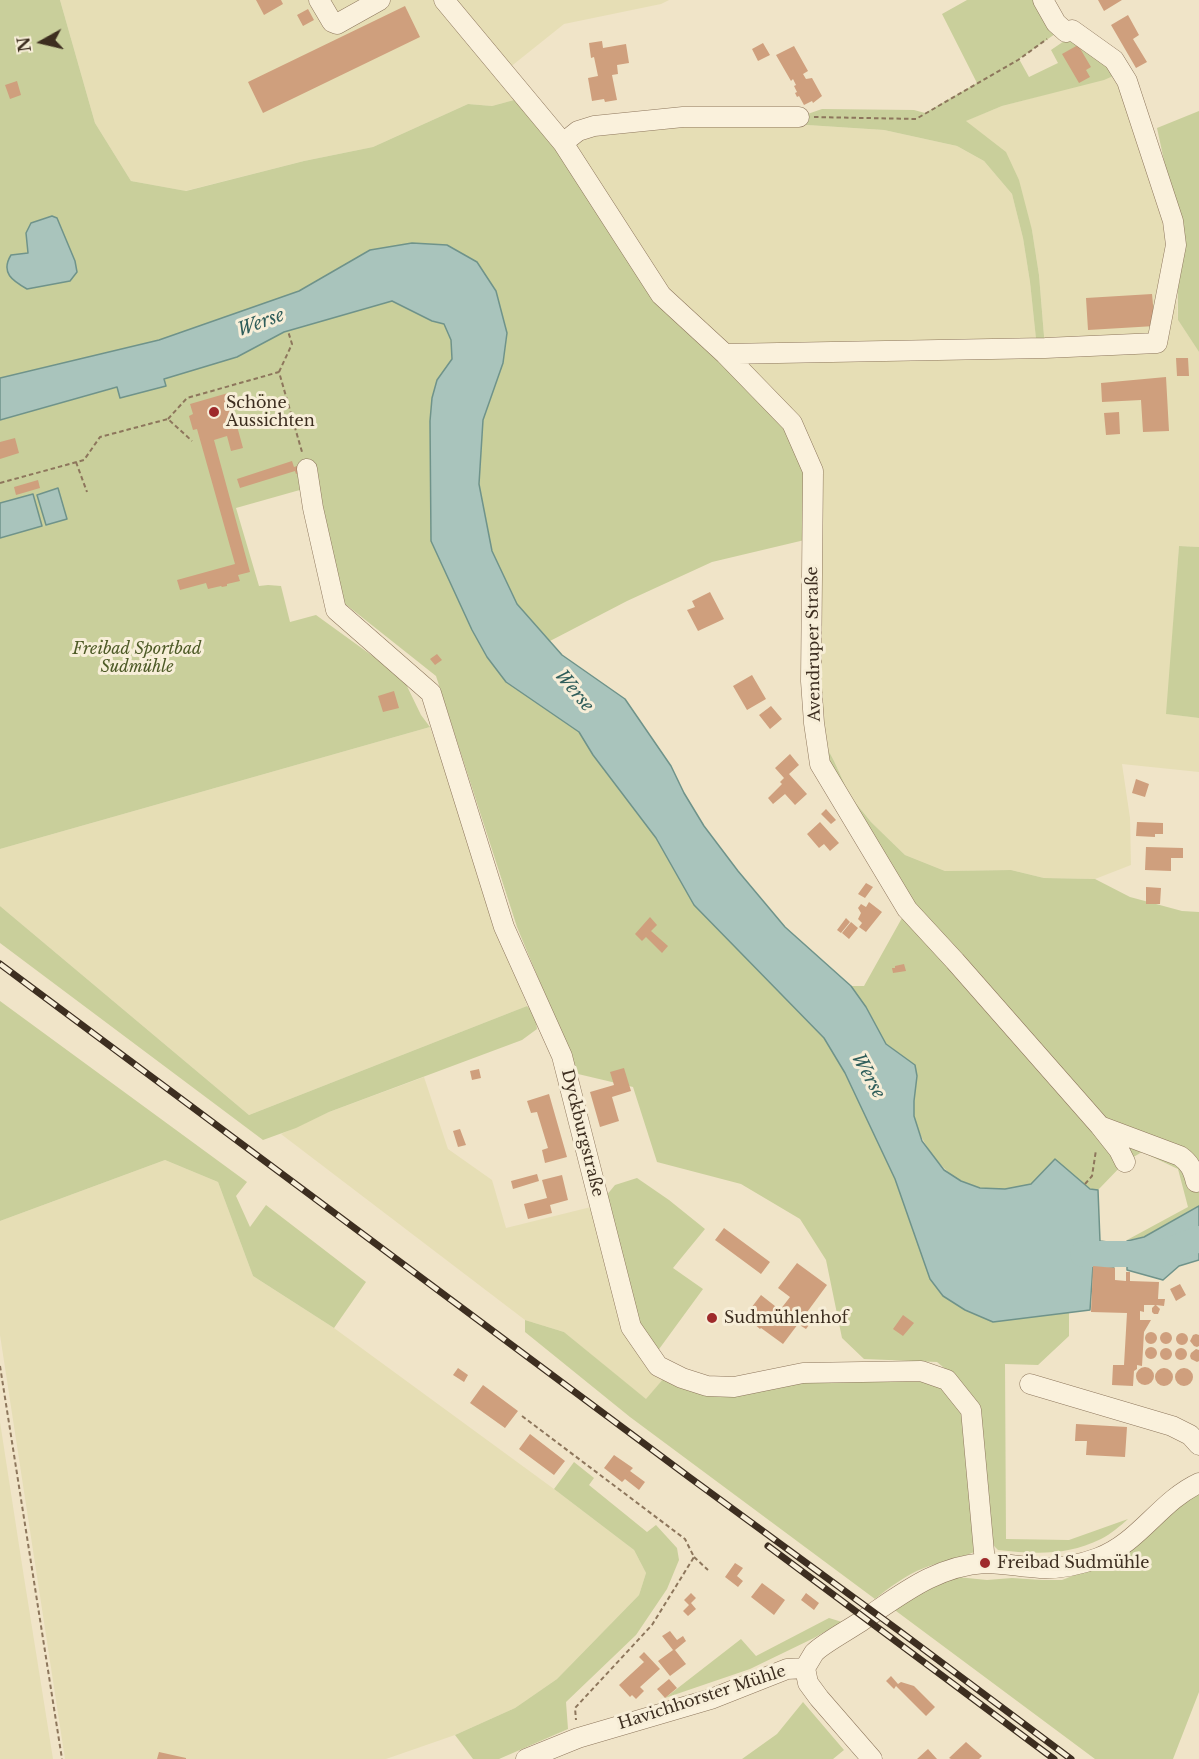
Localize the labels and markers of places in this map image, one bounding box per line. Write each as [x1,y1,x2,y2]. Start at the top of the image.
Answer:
place label: Schöne Aussichten [226,393,315,431]
marker: Schöne Aussichten [207,405,221,419]
place label: Sudmühlenhof [724,1308,848,1328]
marker: Sudmühlenhof [705,1311,719,1325]
place label: Freibad Sudmühle [997,1553,1149,1573]
marker: Freibad Sudmühle [978,1556,992,1570]

